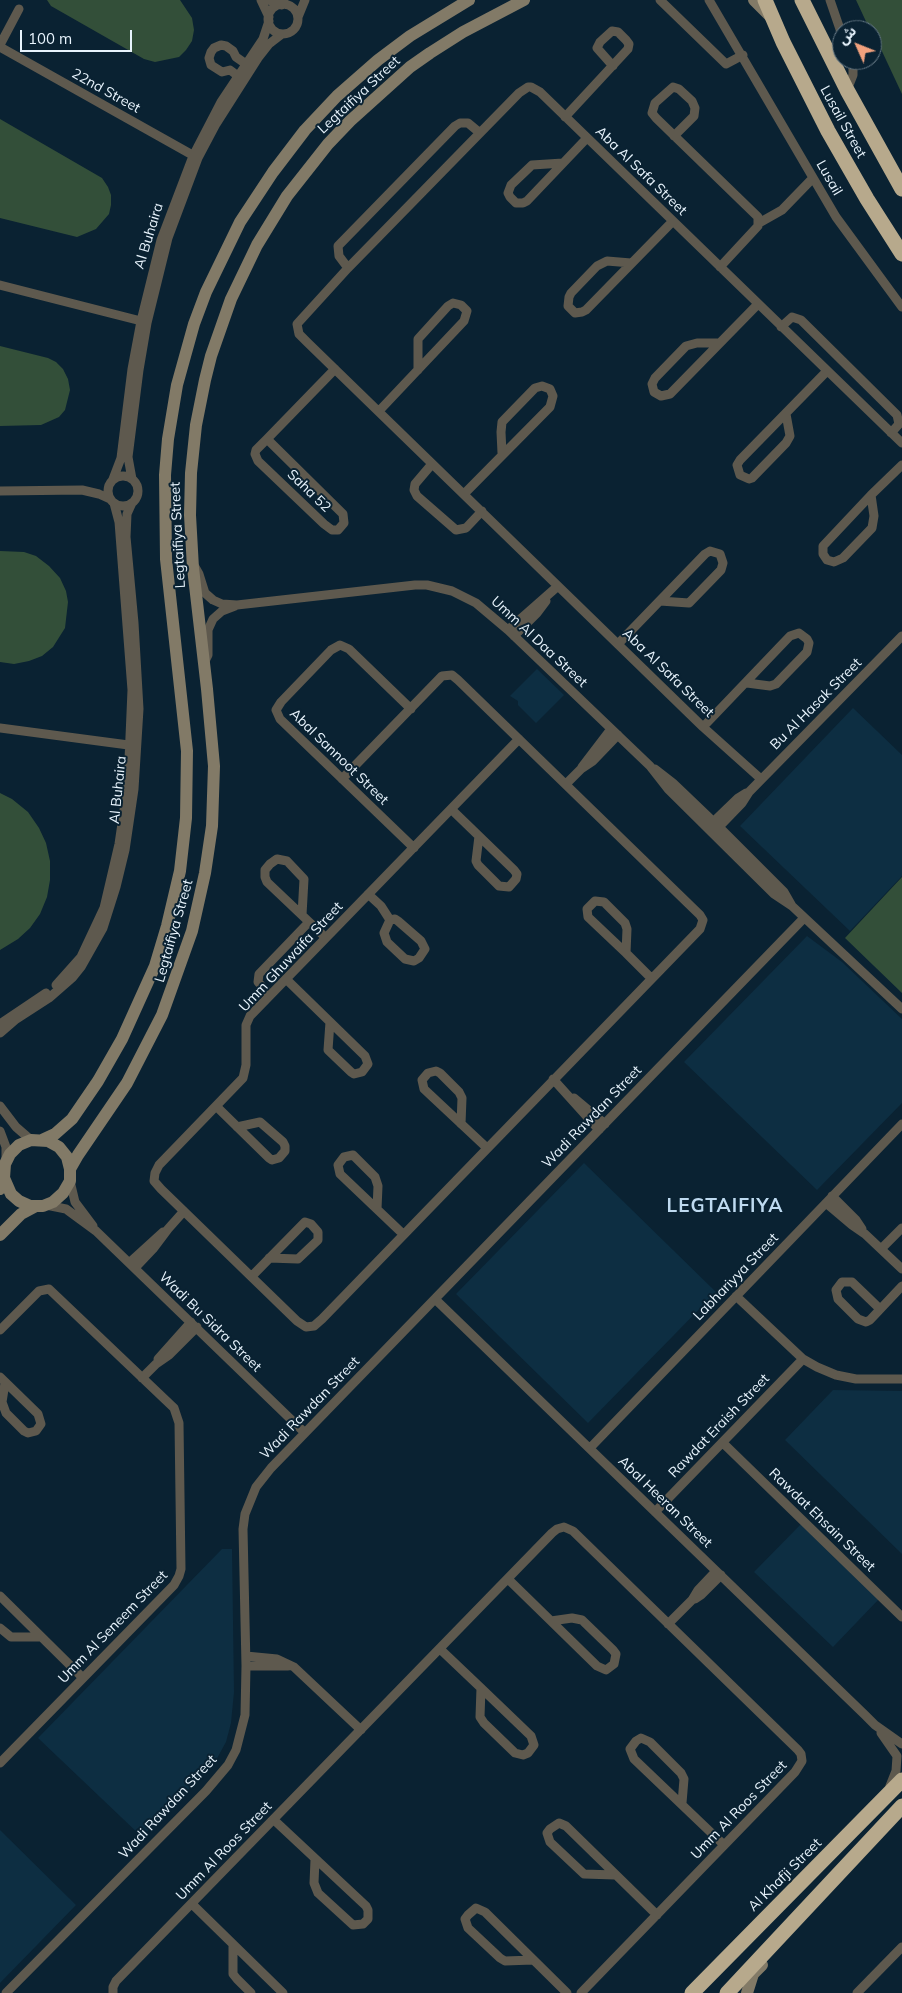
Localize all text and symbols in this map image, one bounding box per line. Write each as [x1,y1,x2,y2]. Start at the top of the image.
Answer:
scale bar [22,20,135,52]
north arrow [832,20,882,70]
text: ش [834,22,860,48]
text: 100 m [28,29,72,48]
street label: Legtaifiya Street [314,53,404,137]
street label: 22nd Street [69,65,143,117]
street label: Lusail Street [816,83,870,161]
street label: Aba Al Safa Street [592,123,690,219]
street label: Lusail [812,158,846,198]
street label: Al Buhaira [131,201,167,271]
street label: Saha 52 [284,466,334,516]
street label: Legtaifiya Street [167,481,189,589]
street label: Umm Al Daa Street [487,593,591,691]
street label: Aba Al Safa Street [619,625,717,721]
street label: Bu Al Hasak Street [767,655,865,753]
street label: Abal Sannoot Street [286,706,392,808]
street label: Al Buhaira [106,755,130,825]
street label: Legtaifiya Street [151,878,197,984]
street label: Umm Ghuwaifa Street [236,899,346,1015]
street label: Wadi Rawdan Street [539,1062,645,1172]
district label: LEGTAIFIYA [665,1195,785,1217]
street label: Labhariyya Street [690,1230,782,1324]
street label: Wadi Bu Sidra Street [155,1269,265,1375]
street label: Wadi Rawdan Street [257,1353,363,1463]
street label: Rawdat Eraish Street [665,1371,773,1481]
street label: Abal Heeran Street [615,1453,715,1551]
street label: Rawdat Ehsain Street [765,1465,879,1575]
street label: Umm Al Seneem Street [55,1567,171,1687]
street label: Wadi Rawdan Street [115,1752,221,1862]
street label: Umm Al Roos Street [688,1757,790,1863]
street label: Umm Al Roos Street [173,1798,275,1904]
street label: Al Khafji Street [745,1835,825,1915]

